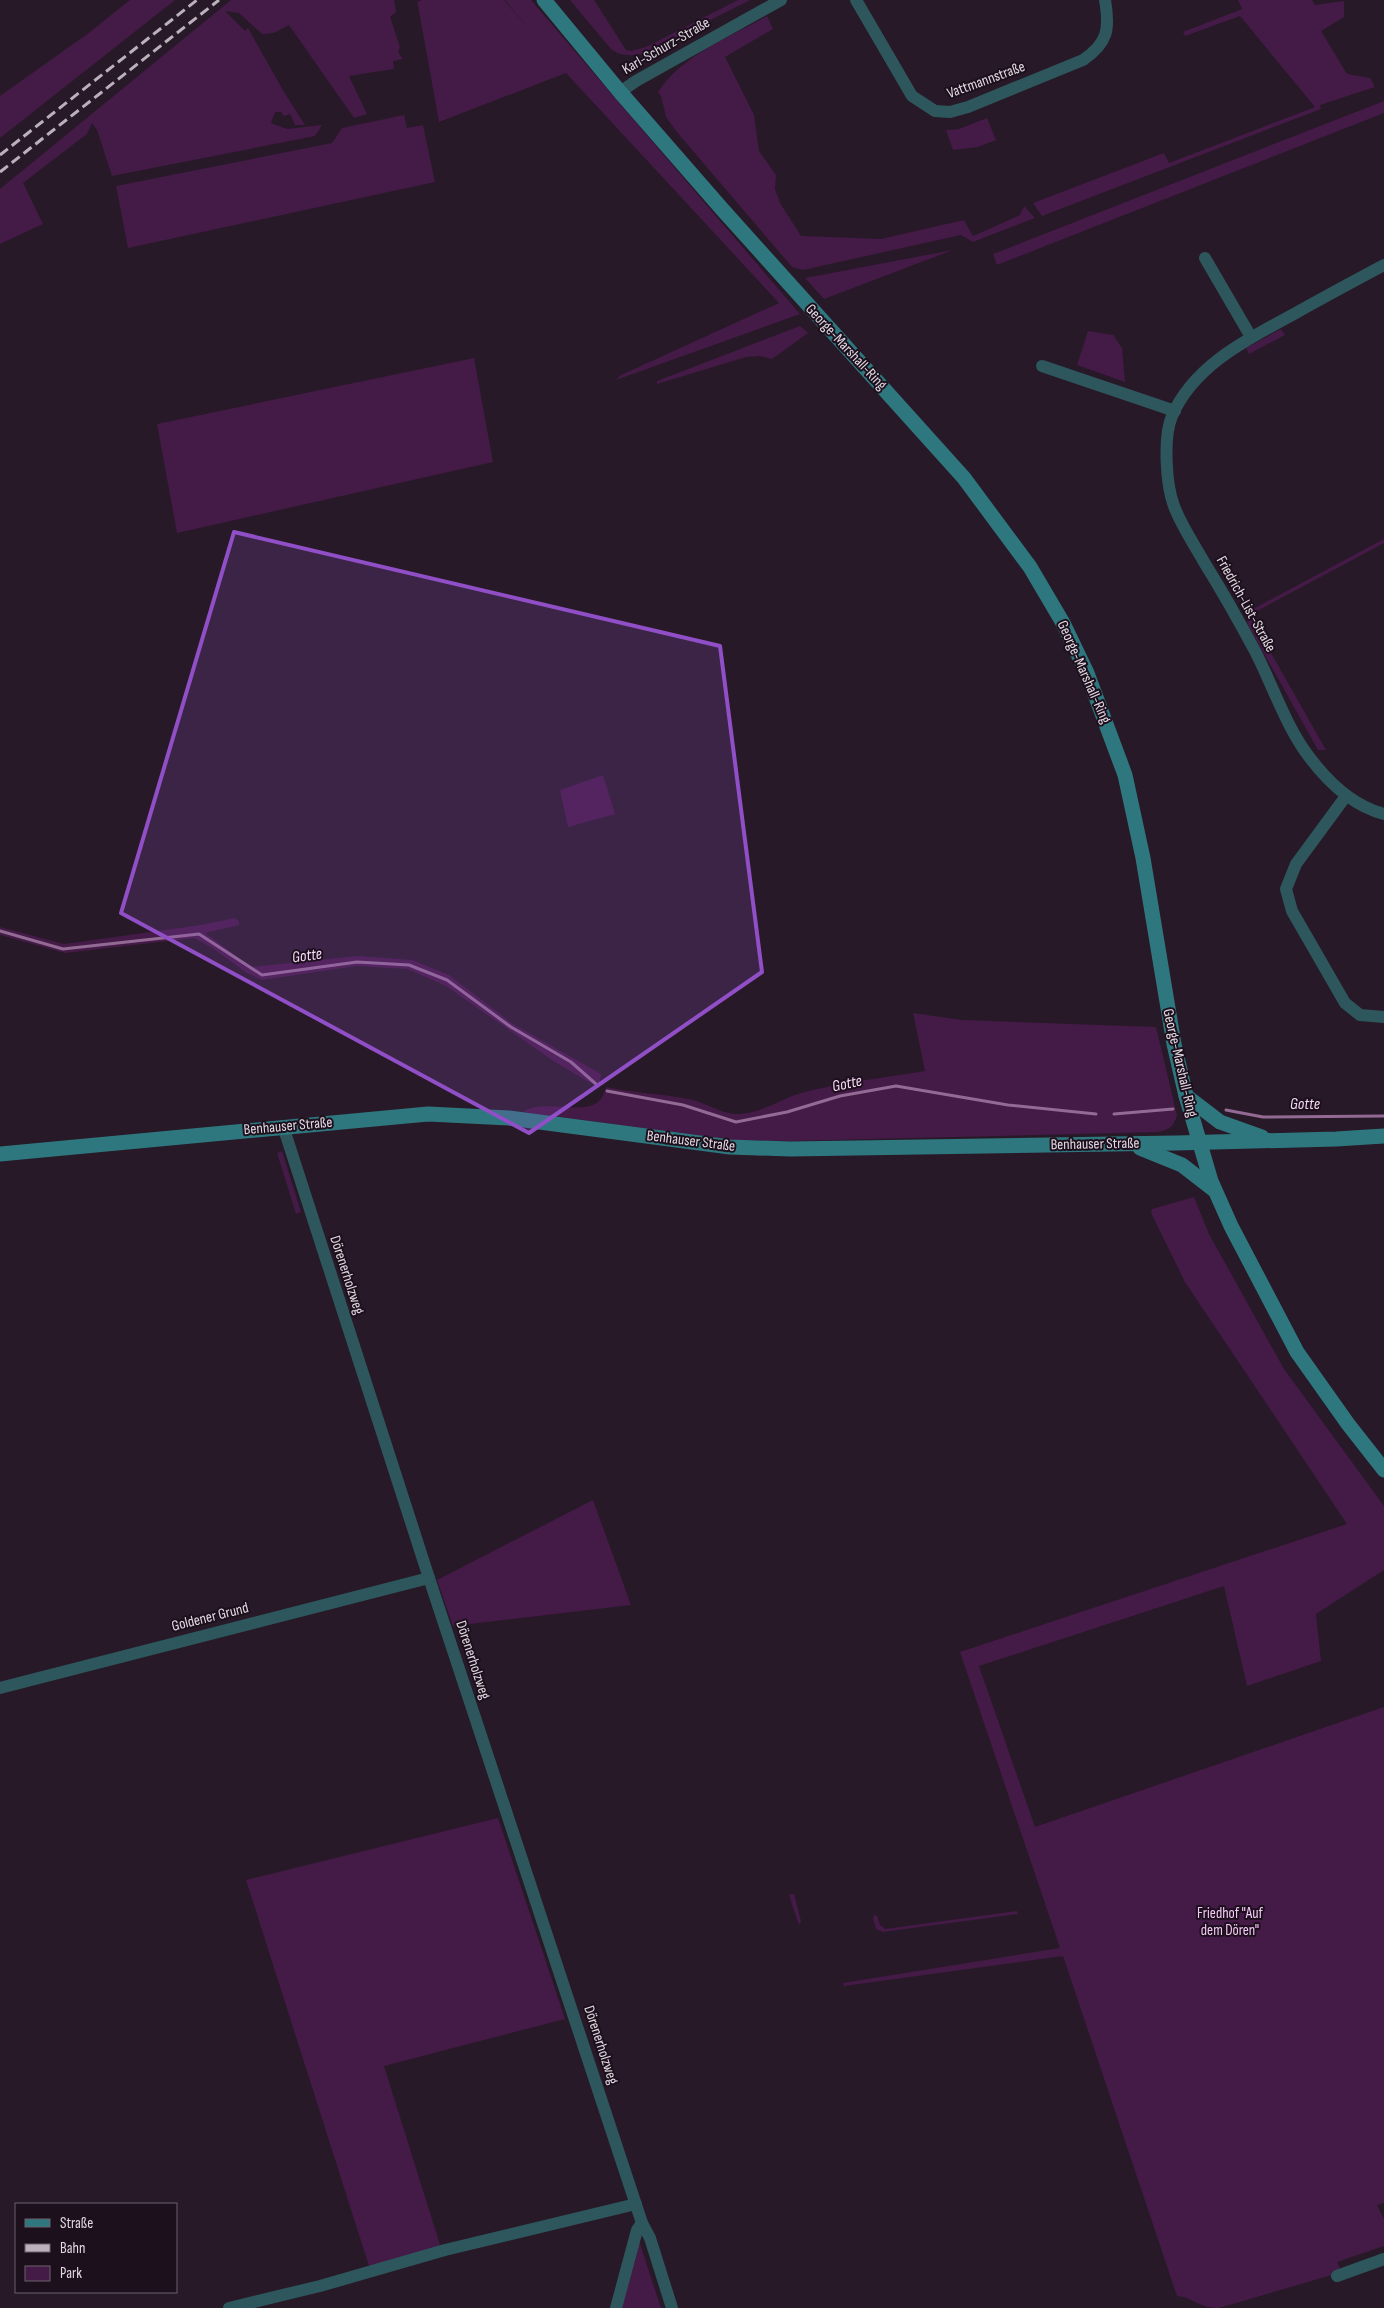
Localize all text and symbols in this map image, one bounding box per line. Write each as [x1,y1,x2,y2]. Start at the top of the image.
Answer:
street label: Karl-Schurz-Straße [619,13,713,79]
street label: Vattmannstraße [944,57,1028,103]
street label: George-Marshall-Ring [801,300,891,394]
street label: Friedrich-List-Straße [1212,553,1280,655]
street label: George-Marshall-Ring [1053,618,1115,726]
water label: Gotte [291,945,323,967]
street label: George-Marshall-Ring [1158,1007,1202,1119]
water label: Gotte [830,1072,864,1096]
water label: Gotte [1290,1095,1320,1114]
street label: Benhauser Straße [243,1113,333,1139]
street label: Benhauser Straße [646,1126,736,1156]
street label: Benhauser Straße [1050,1134,1140,1154]
street label: Dörenerholzweg [325,1233,369,1317]
street label: Goldener Grund [170,1598,250,1636]
street label: Dörenerholzweg [451,1618,495,1702]
park label: Friedhof "Auf dem Dören" [1197,1904,1264,1940]
street label: Dörenerholzweg [579,2003,623,2087]
legend [15,2203,178,2293]
text: Straße [60,2214,93,2233]
text: Bahn [60,2239,85,2258]
text: Park [60,2264,82,2283]

